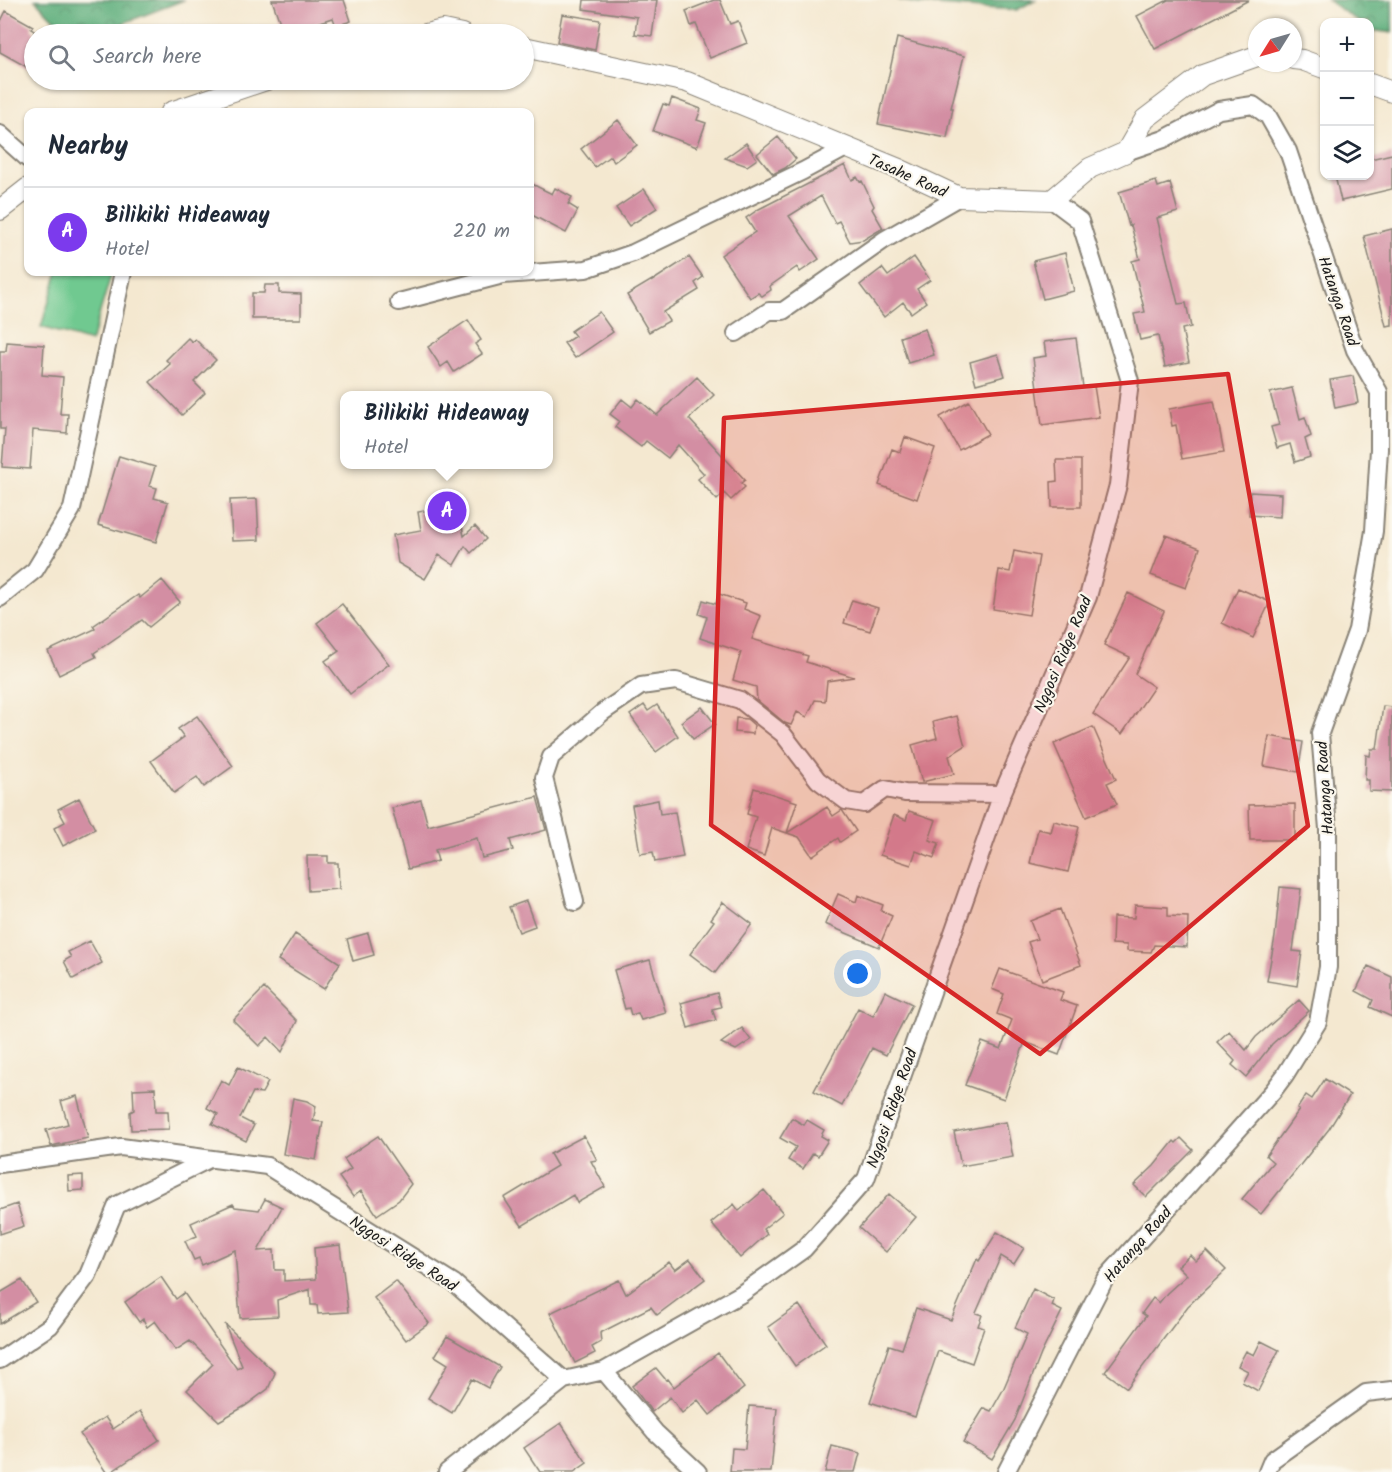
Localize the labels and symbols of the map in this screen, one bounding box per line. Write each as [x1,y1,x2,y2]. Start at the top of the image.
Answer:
north arrow [1248,18,1302,72]
street label: Tasahe Road [864,148,952,205]
street label: Hatanga Road [1310,253,1365,351]
pin: A [428,488,466,534]
street label: Nggosi Ridge Road [1027,591,1100,717]
street label: Hatanga Road [1310,739,1341,836]
your location [843,959,872,988]
street label: Nggosi Ridge Road [860,1044,925,1172]
street label: Hatanga Road [1098,1201,1179,1289]
street label: Nggosi Ridge Road [344,1210,463,1299]

